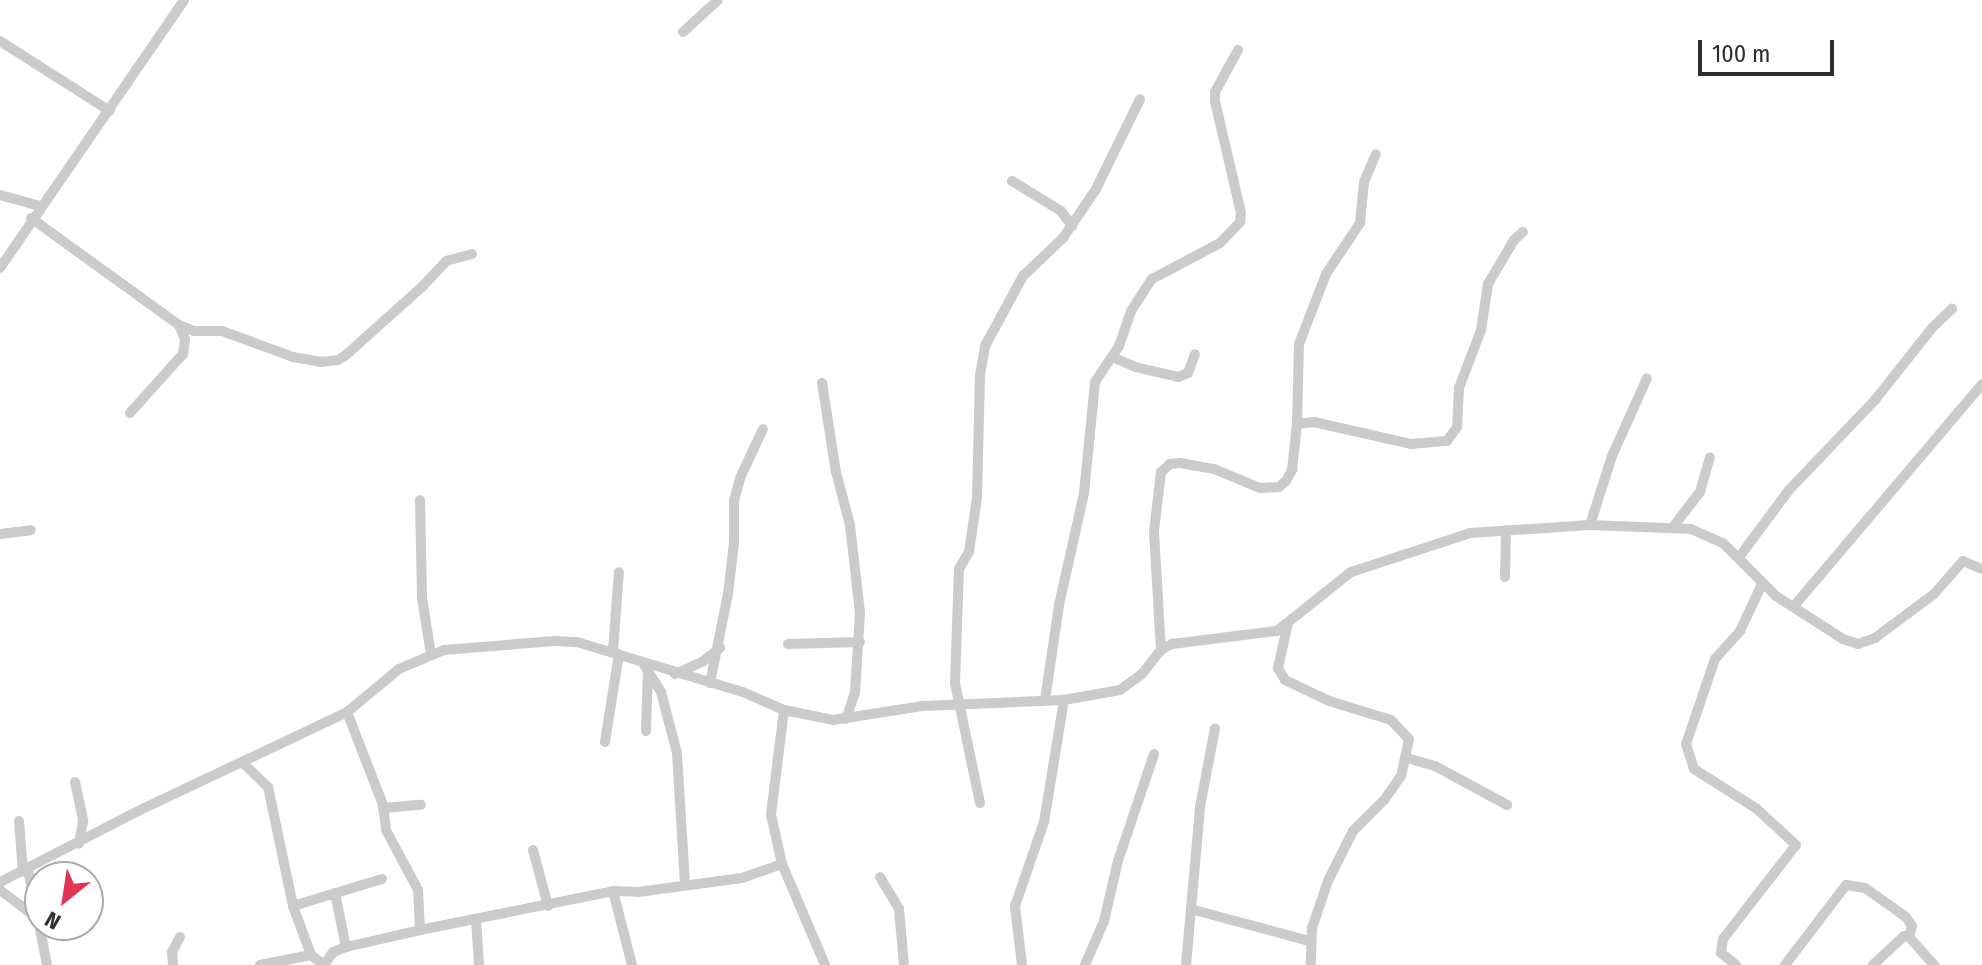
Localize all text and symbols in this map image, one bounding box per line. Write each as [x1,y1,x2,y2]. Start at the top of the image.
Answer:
scale bar [1702,24,1838,74]
text: 100 m [1712,40,1770,68]
north arrow [24,861,104,941]
text: N [40,905,65,935]

